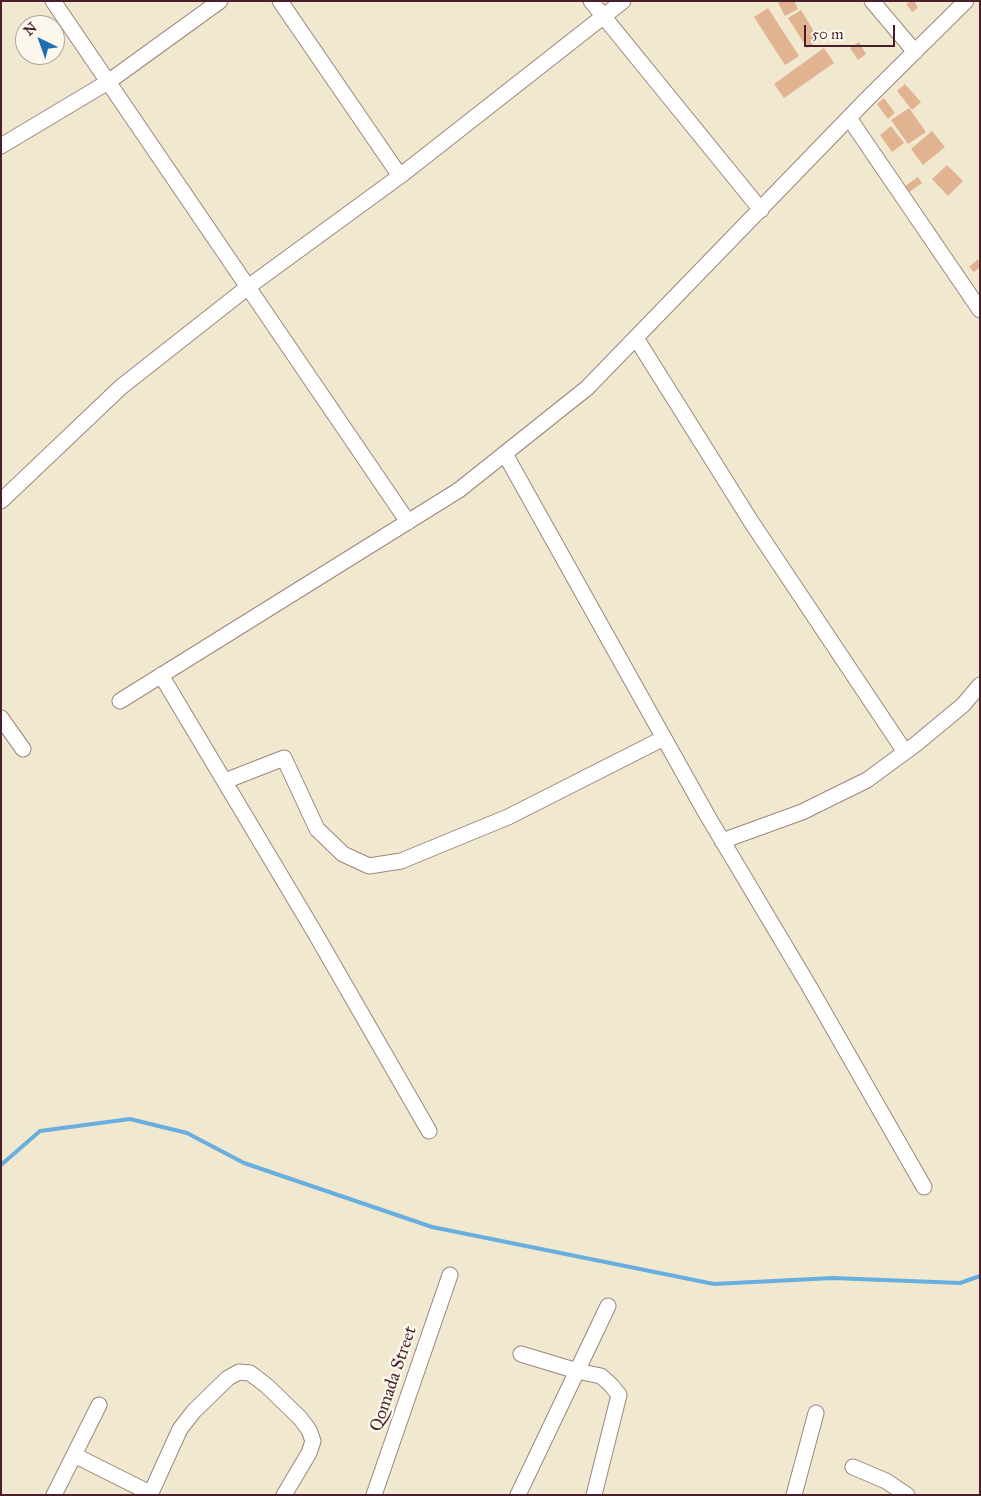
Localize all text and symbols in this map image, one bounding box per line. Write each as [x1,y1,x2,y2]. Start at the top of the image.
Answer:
north arrow [15,15,65,65]
scale bar [806,15,897,47]
text: N [20,19,40,40]
text: 50 m [812,25,844,43]
street label: Qomada Street [366,1324,422,1434]

